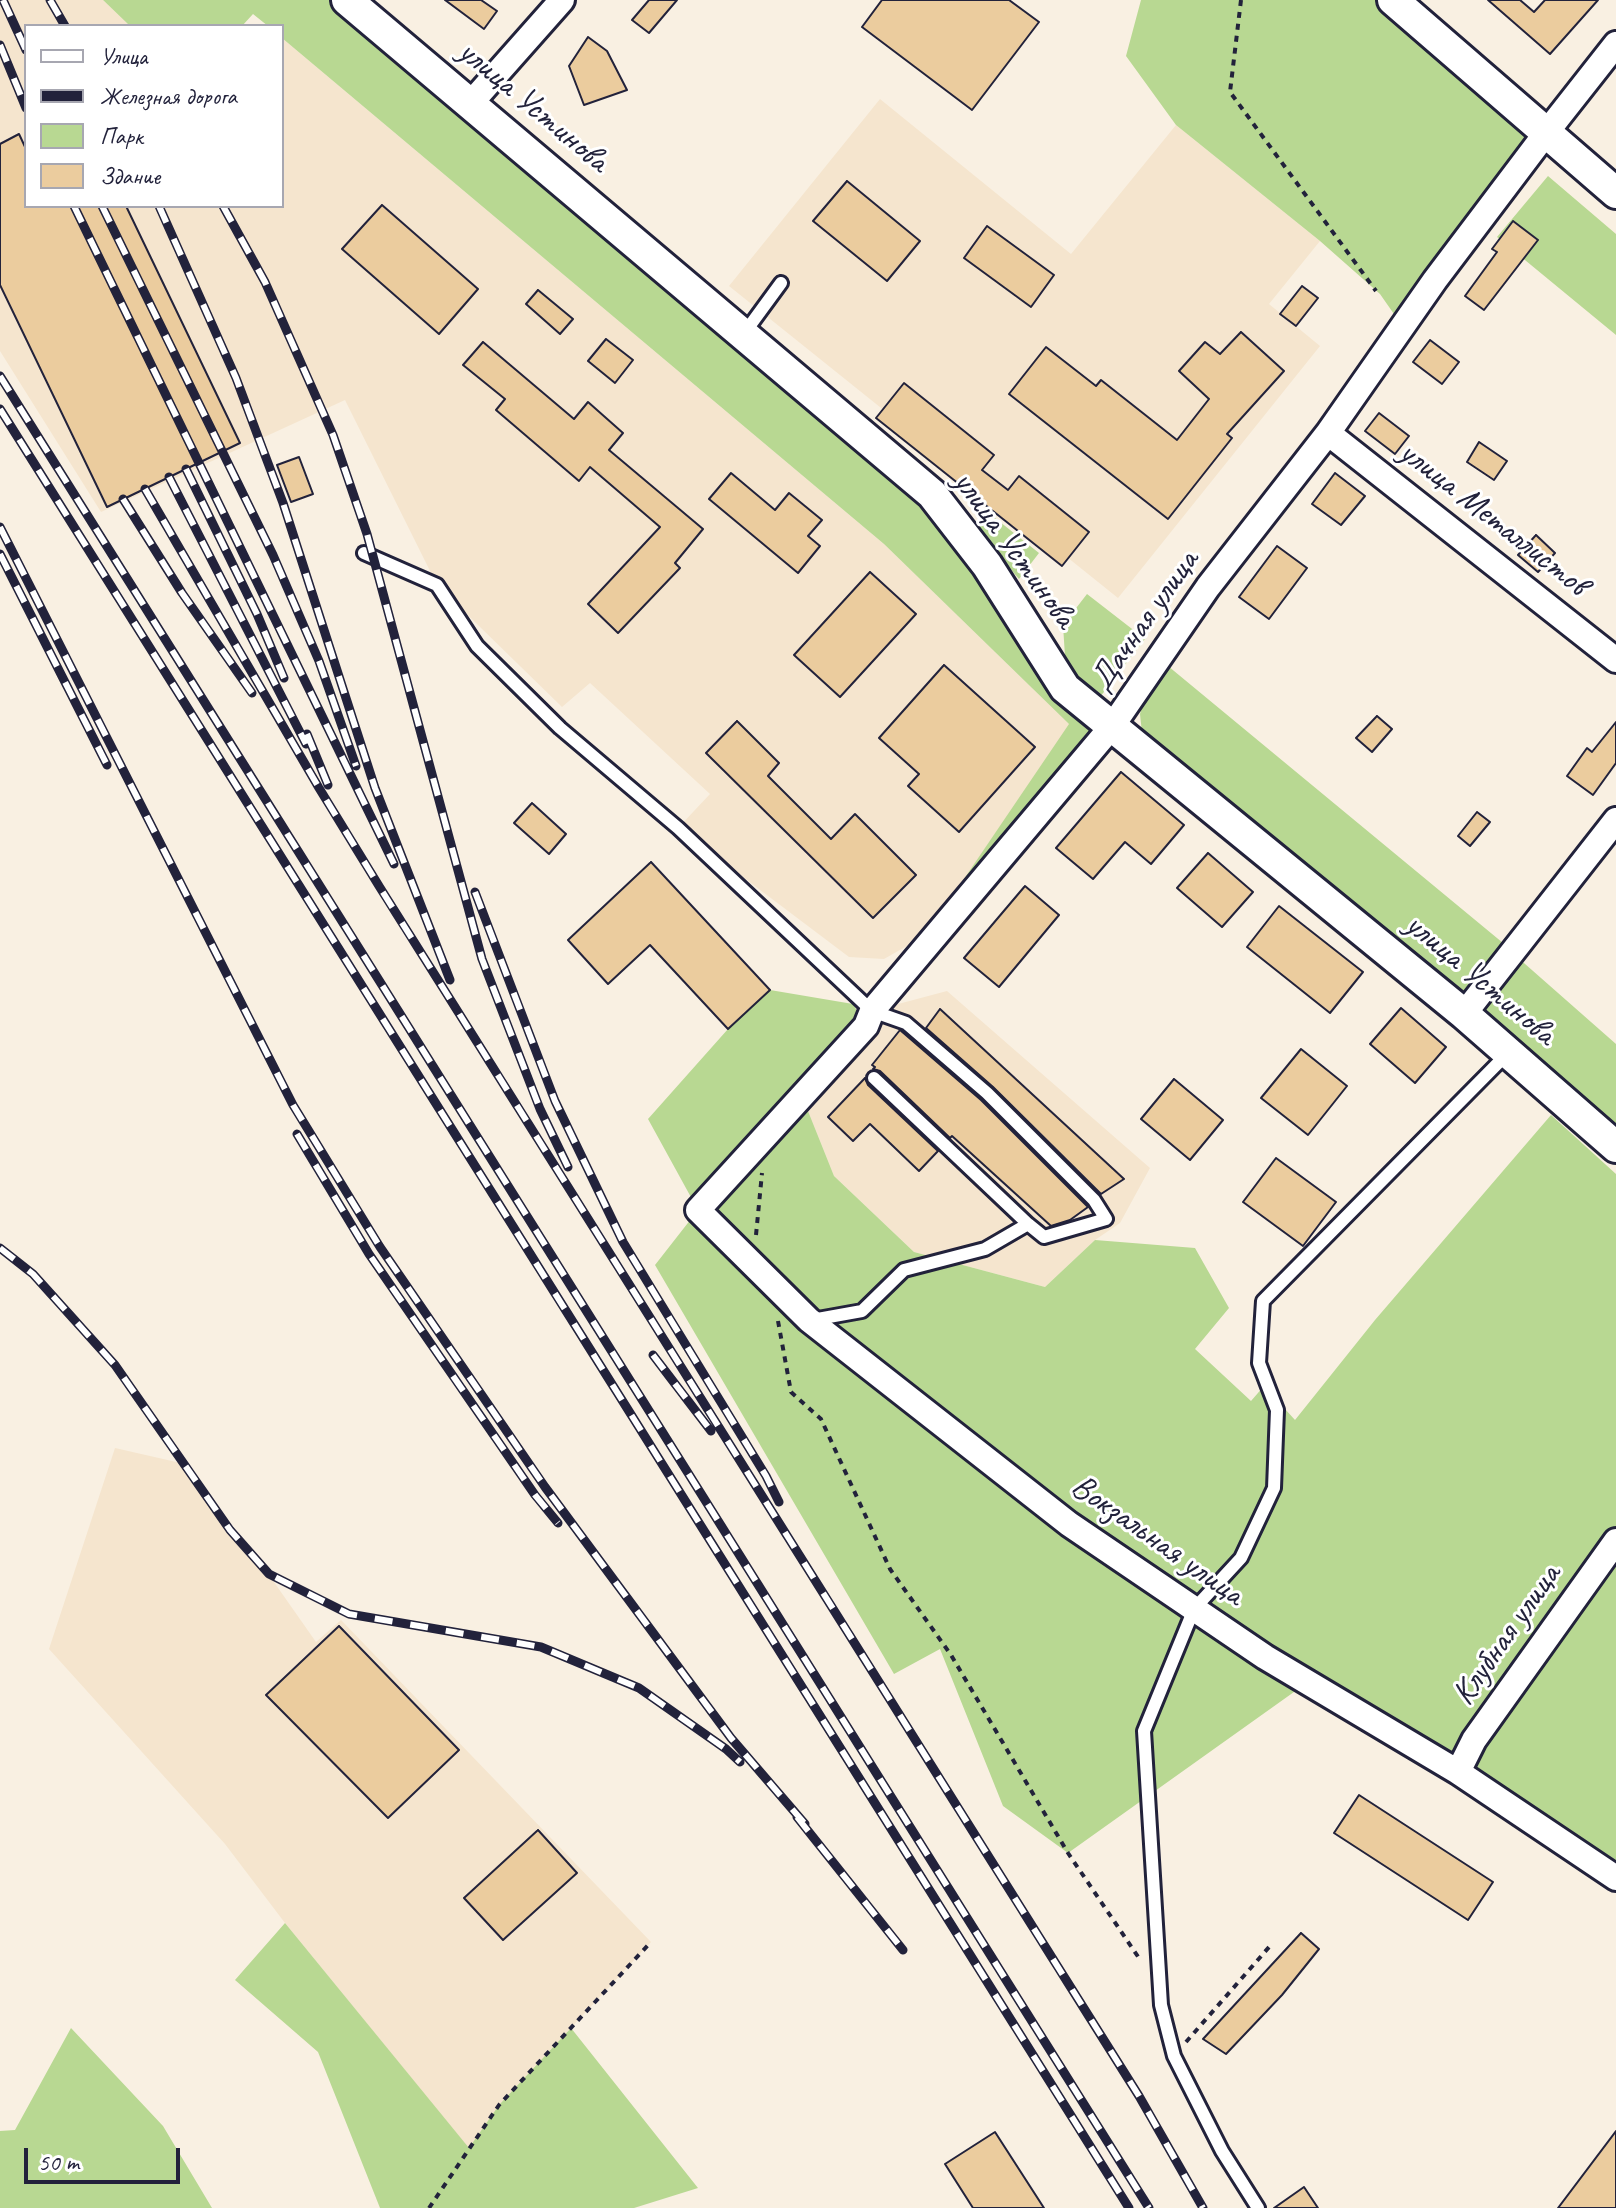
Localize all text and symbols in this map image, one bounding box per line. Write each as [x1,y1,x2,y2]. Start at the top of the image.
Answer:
legend [24,24,284,208]
street label: улица Устинова [449,32,617,182]
text: Улица [100,41,148,71]
text: Железная дорога [100,81,237,111]
text: Парк [100,121,143,151]
text: Здание [100,161,160,191]
street label: улица Металлистов [1390,433,1596,605]
street label: улица Устинова [943,463,1085,637]
street label: Дачная улица [1082,543,1208,699]
street label: улица Устинова [1396,905,1564,1055]
street label: Вокзальная улица [1063,1467,1251,1615]
street label: Клубная улица [1444,1557,1570,1713]
scale bar [28,2132,184,2182]
text: 50 m [38,2147,79,2177]

